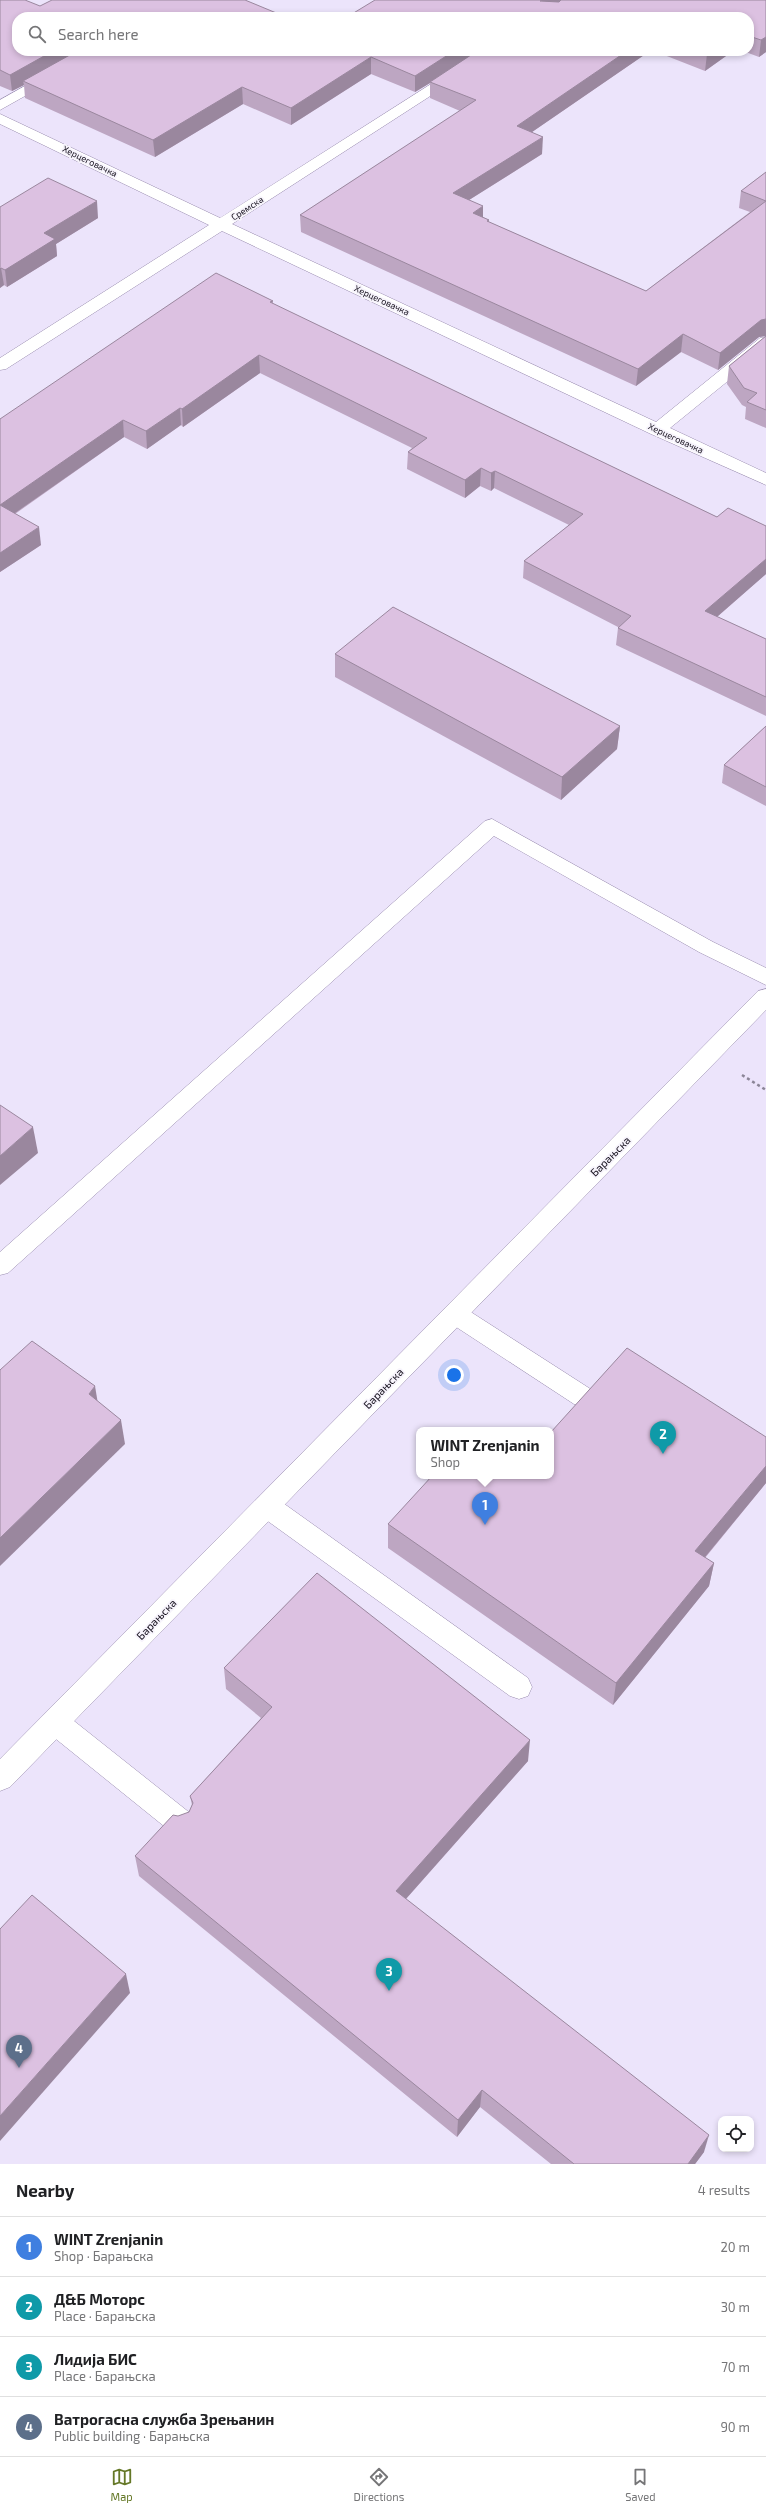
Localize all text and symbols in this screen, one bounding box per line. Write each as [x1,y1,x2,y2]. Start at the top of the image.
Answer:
search box [12,12,754,56]
icon: search [26,23,48,45]
text: Search here [58,25,139,43]
street label: Херцеговачка [61,143,119,179]
street label: Сремска [229,194,265,222]
street label: Херцеговачка [353,282,411,318]
street label: Херцеговачка [647,420,705,456]
street label: Барањска [587,1133,633,1179]
street label: Барањска [360,1365,406,1411]
your location [444,1365,464,1385]
pin: 2 [650,1421,676,1454]
popup [416,1427,554,1479]
text: WINT Zrenjanin [430,1436,540,1454]
text: Shop [430,1454,460,1470]
pin: 1 [472,1492,498,1525]
street label: Барањска [133,1596,179,1642]
pin: 3 [376,1958,402,1991]
pin: 4 [6,2035,32,2068]
map controls [718,2116,754,2152]
button: locate [718,2116,754,2152]
text: Nearby [16,2180,74,2200]
text: 4 results [698,2182,750,2198]
text: WINT Zrenjanin [54,2230,163,2248]
text: 1 [26,2239,32,2255]
text: 20 m [721,2239,750,2255]
text: Shop · Барањска [54,2248,153,2264]
text: Д&Б Моторс [54,2290,145,2308]
text: 2 [25,2299,33,2315]
text: 30 m [721,2299,750,2315]
text: Place · Барањска [54,2308,156,2324]
text: Лидија БИС [54,2350,137,2368]
text: 3 [25,2359,33,2375]
text: 70 m [721,2359,750,2375]
text: Place · Барањска [54,2368,156,2384]
text: Ватрогасна служба Зрењанин [54,2410,274,2428]
text: 4 [25,2419,33,2435]
text: 90 m [720,2419,750,2435]
text: Public building · Барањска [54,2428,210,2444]
tab: Map [111,2466,133,2503]
tab: Directions [354,2466,404,2503]
tab: Saved [625,2466,656,2503]

